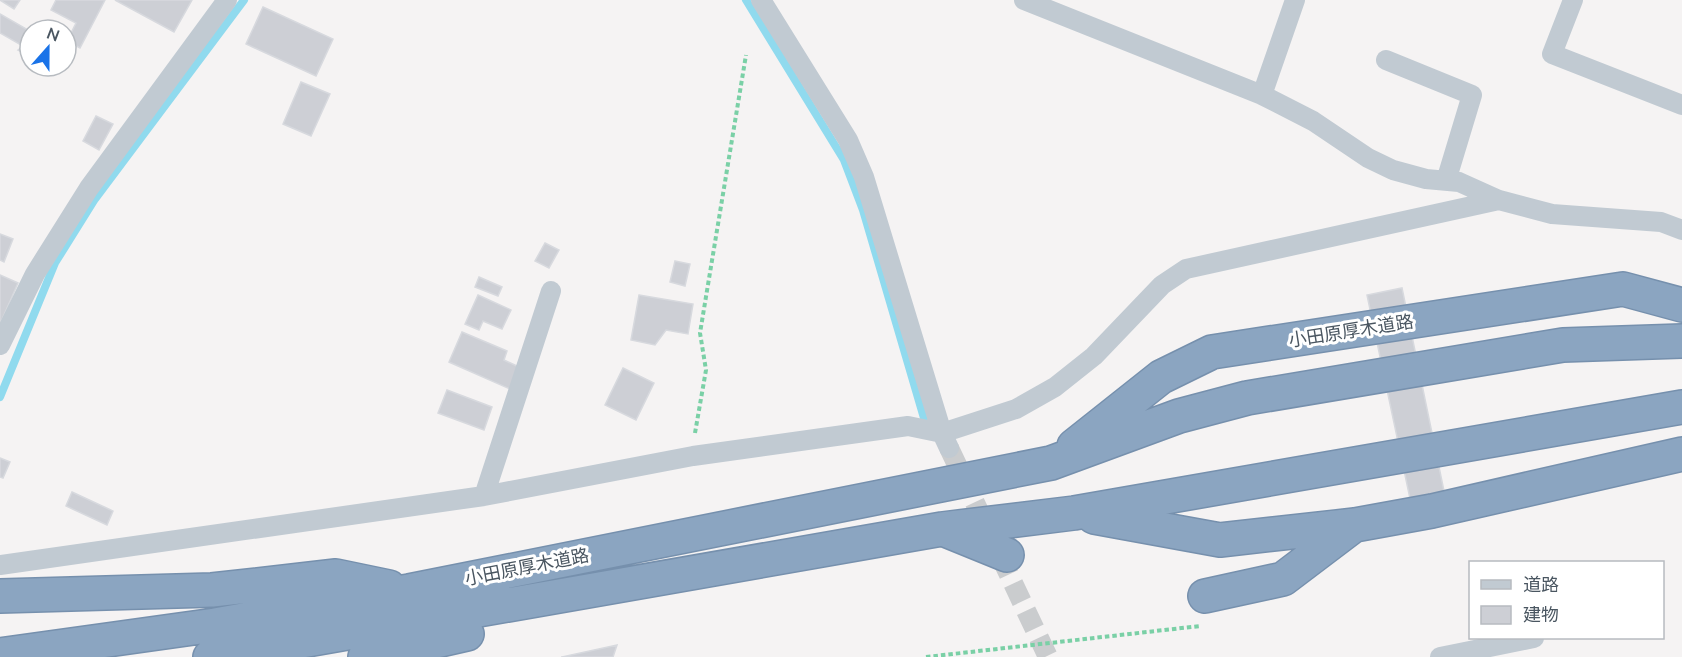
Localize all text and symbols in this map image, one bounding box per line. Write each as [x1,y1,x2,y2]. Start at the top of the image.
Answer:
north arrow [18,18,78,78]
text: N [44,22,63,45]
street label: 小田原厚木道路 [1287,309,1415,352]
street label: 小田原厚木道路 [463,543,591,590]
legend [1469,561,1664,639]
text: 道路 [1523,573,1559,596]
text: 建物 [1523,603,1559,626]

